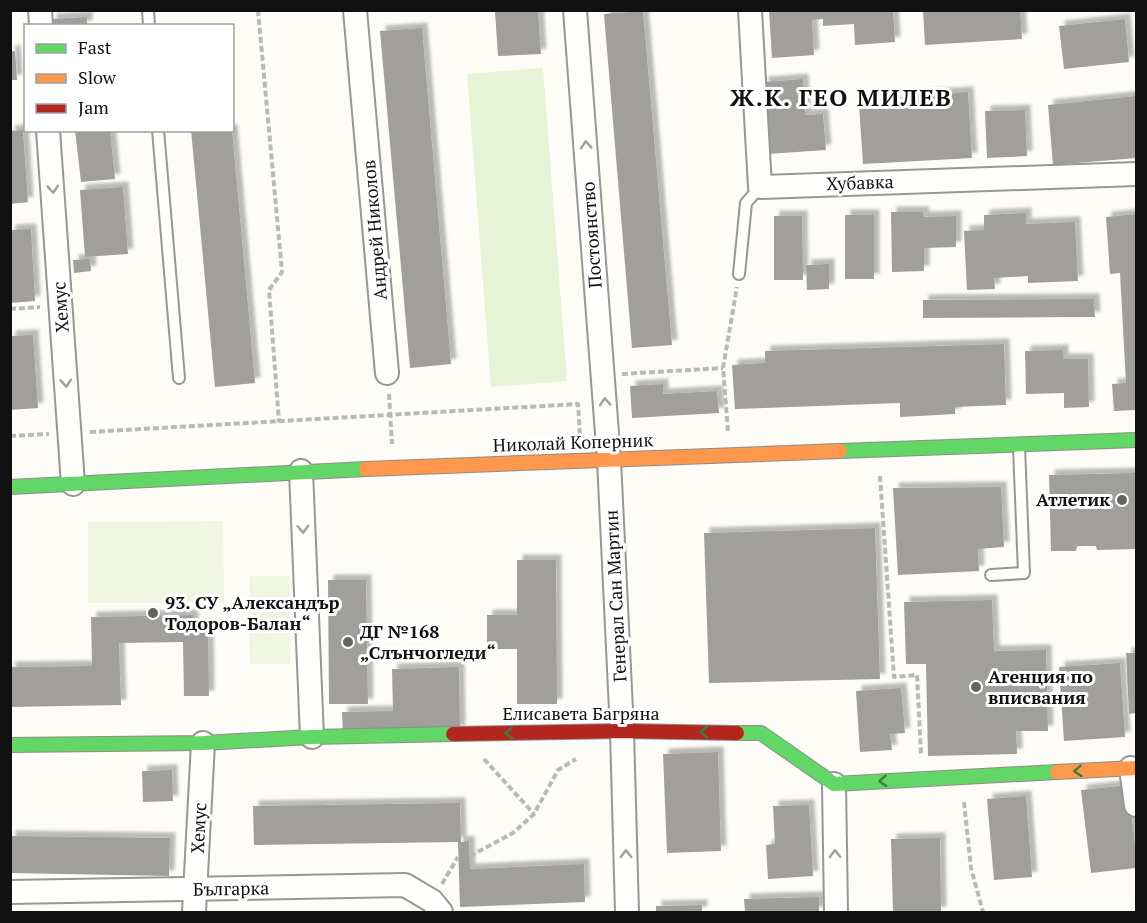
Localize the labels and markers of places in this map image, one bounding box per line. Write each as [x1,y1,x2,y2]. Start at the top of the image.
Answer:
place label: Атлетик [1036,487,1110,511]
marker: Атлетик [1115,493,1129,507]
place label: 93. СУ „Александър Тодоров-Балан“ [165,590,340,635]
marker: 93. СУ „Александър Тодоров-Балан“ [146,606,160,620]
place label: ДГ №168 „Слънчогледи“ [360,619,496,664]
marker: ДГ №168 „Слънчогледи“ [341,635,355,649]
place label: Агенция по вписвания [988,664,1093,709]
marker: Агенция по вписвания [969,680,983,694]

